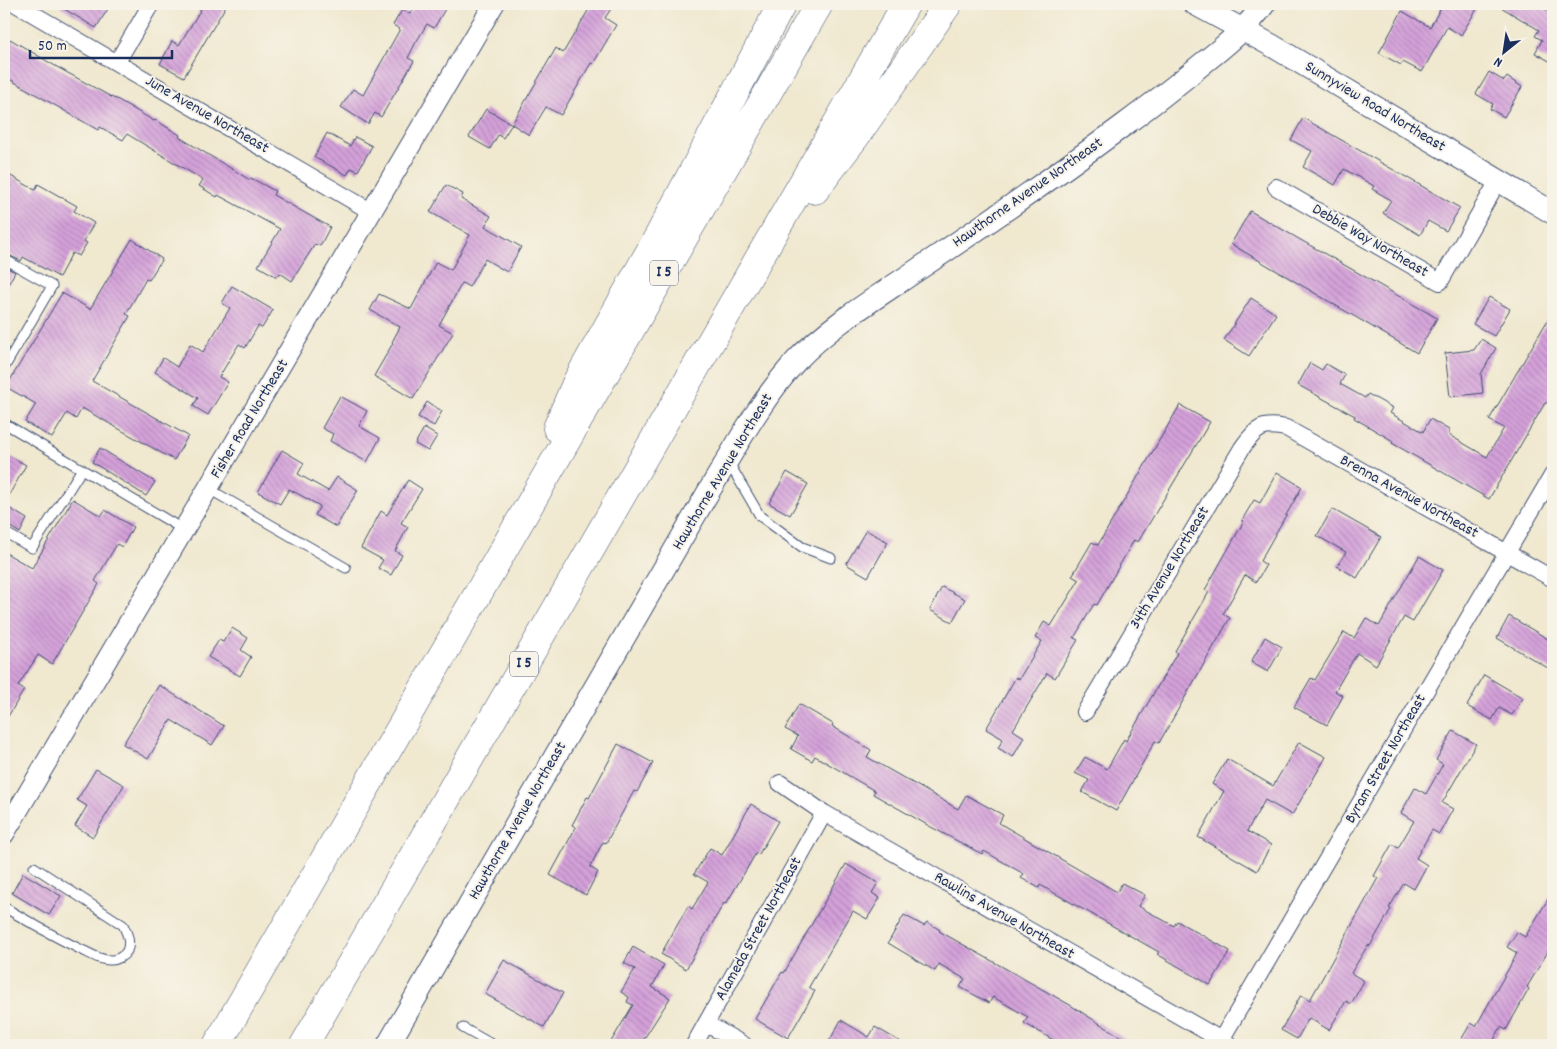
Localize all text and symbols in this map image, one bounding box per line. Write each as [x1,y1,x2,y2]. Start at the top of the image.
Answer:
scale bar [30,28,172,60]
north arrow [1480,28,1530,78]
text: 50 m [38,36,67,58]
text: N [1490,51,1506,72]
street label: Sunnyview Road Northeast [1300,56,1450,158]
street label: June Avenue Northeast [141,70,273,160]
street label: Hawthorne Avenue Northeast [948,132,1108,254]
street label: Debbie Way Northeast [1308,198,1433,284]
road number: I 5 [650,260,678,286]
street label: Fisher Road Northeast [205,355,295,483]
street label: Hawthorne Avenue Northeast [667,389,779,555]
street label: Brenna Avenue Northeast [1335,449,1483,545]
street label: 34th Avenue Northeast [1124,502,1216,634]
road number: I 5 [510,652,538,676]
street label: Byram Street Northeast [1340,690,1433,828]
street label: Hawthorne Avenue Northeast [463,738,573,904]
street label: Alameda Street Northeast [710,853,808,1005]
street label: Rawlins Avenue Northeast [929,866,1079,966]

